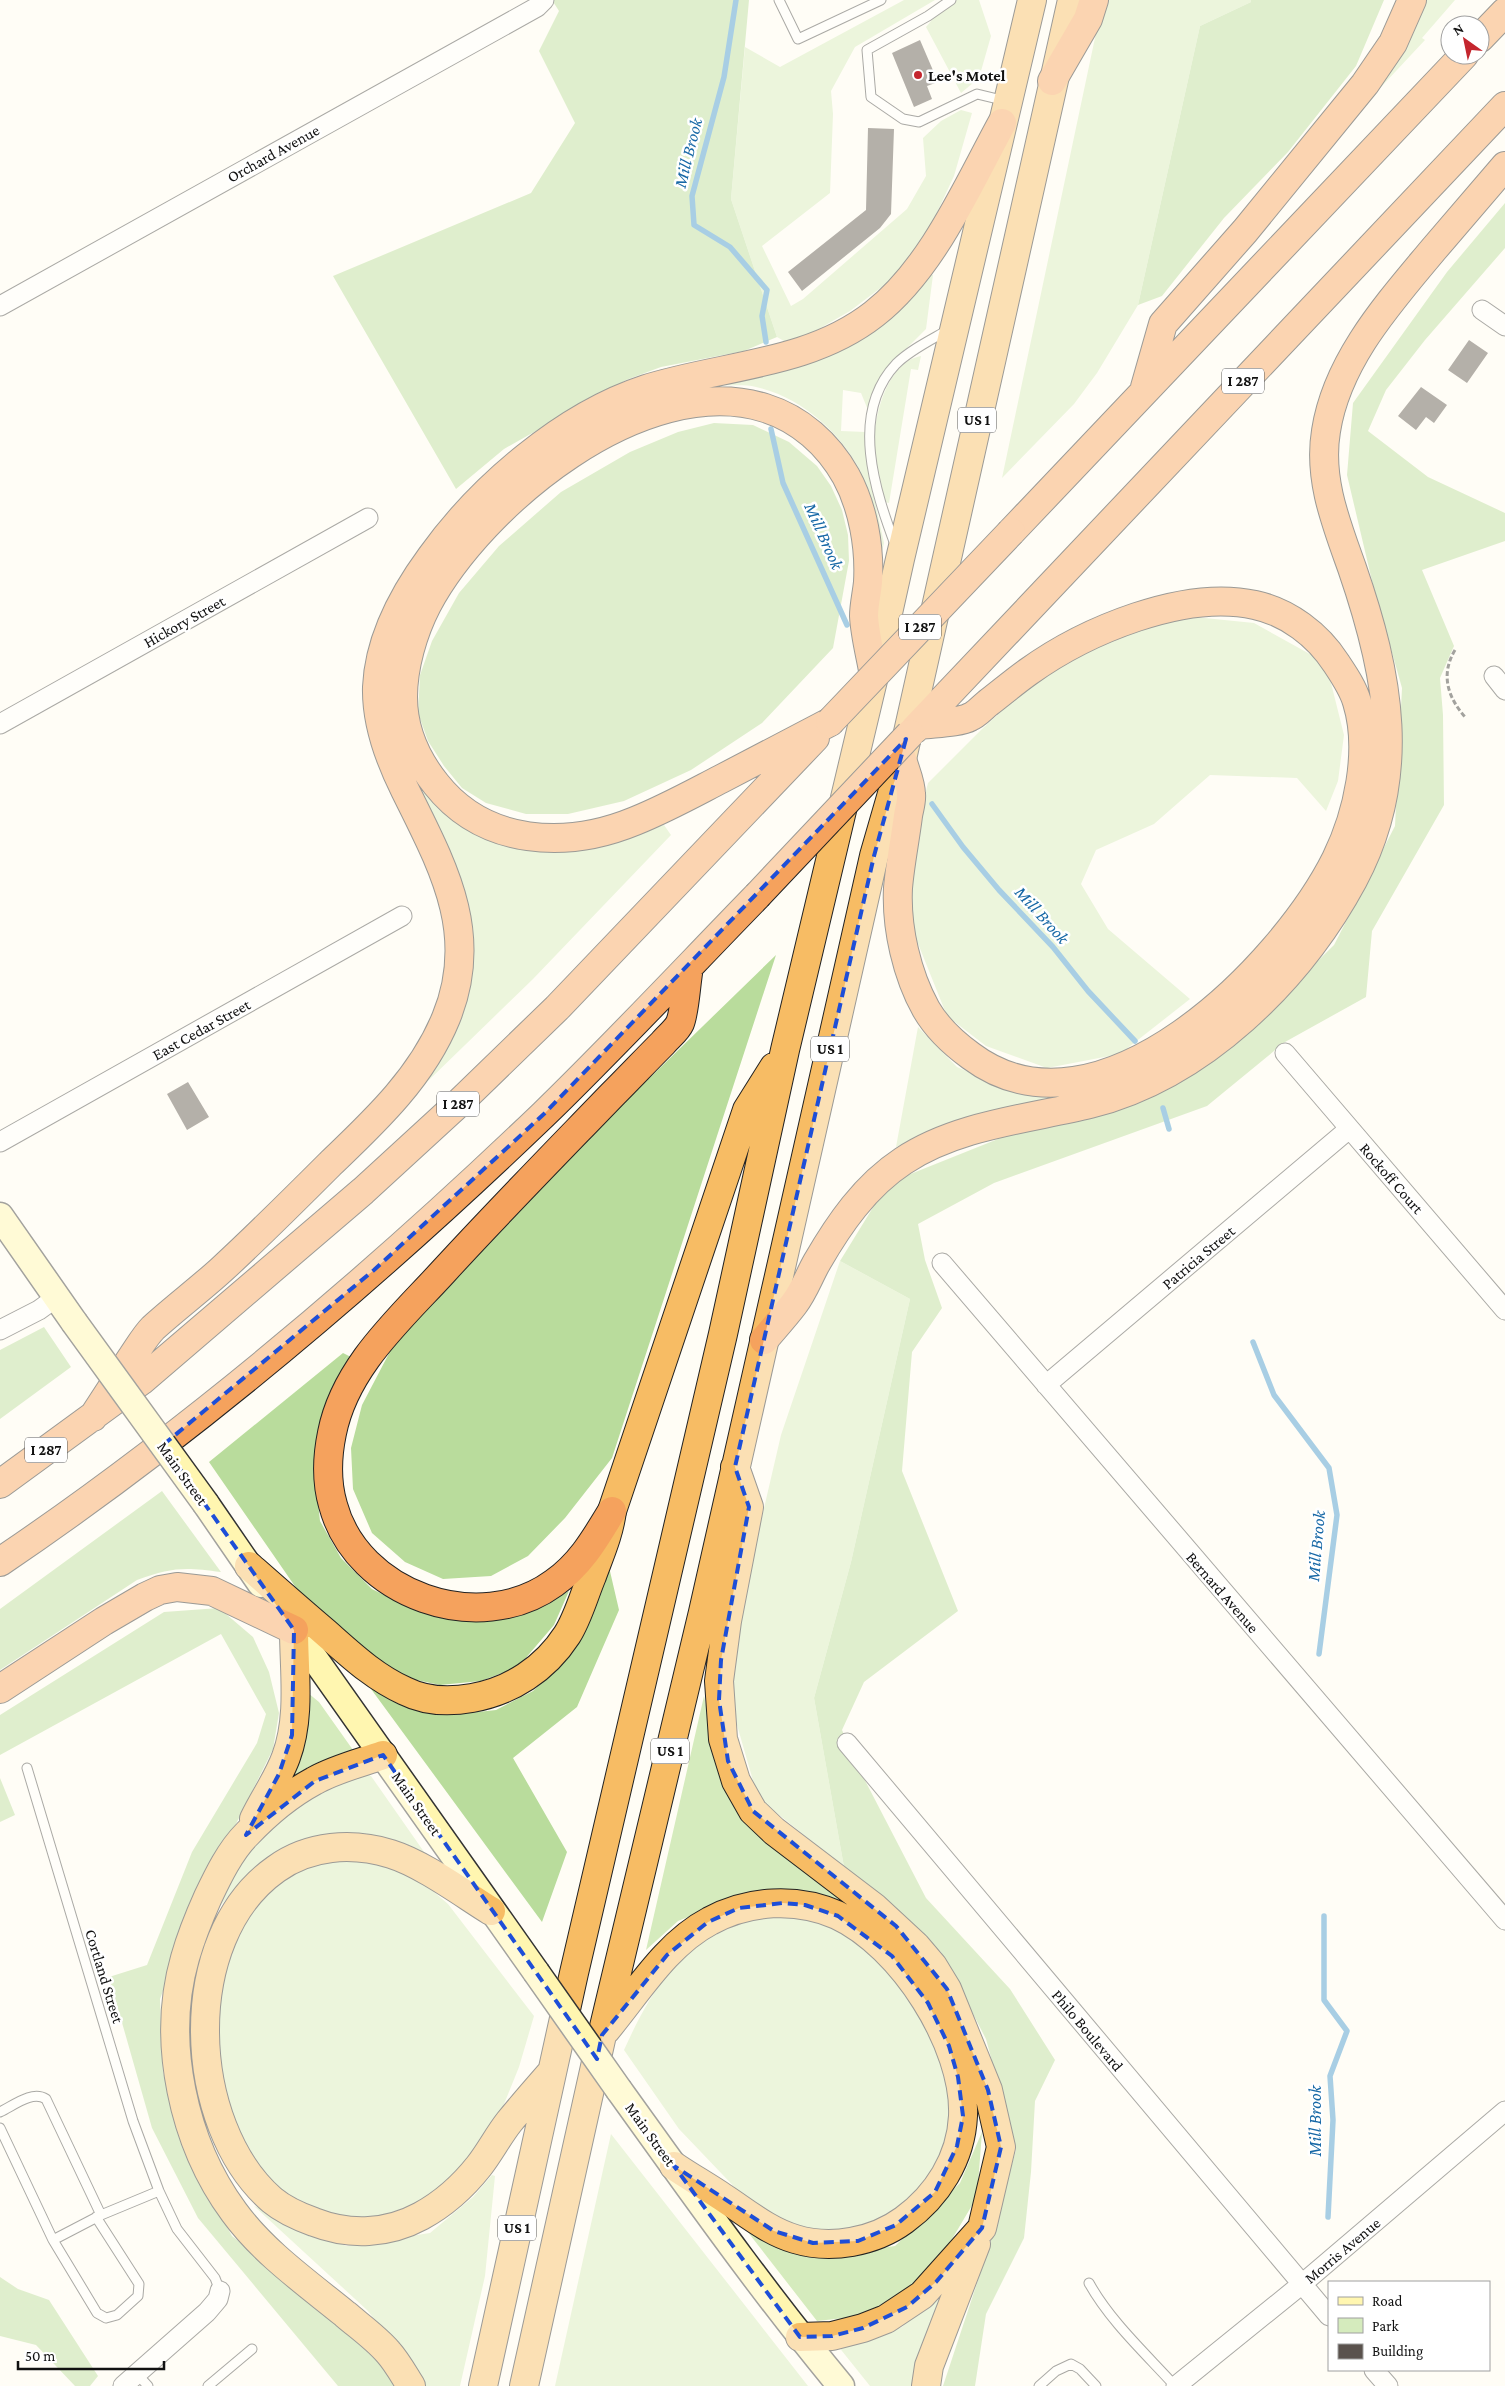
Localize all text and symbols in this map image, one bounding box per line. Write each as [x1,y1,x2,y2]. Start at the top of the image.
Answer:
north arrow [1440,15,1490,65]
text: N [1450,20,1467,38]
place label: Lee's Motel [928,67,1006,84]
marker: Lee's Motel [912,69,924,81]
water label: Mill Brook [669,115,707,191]
street label: Orchard Avenue [224,121,322,186]
road number: I 287 [1222,368,1264,394]
road number: US 1 [958,408,996,432]
water label: Mill Brook [800,499,848,574]
street label: Hickory Street [141,592,229,652]
road number: I 287 [899,614,941,640]
water label: Mill Brook [1010,881,1074,949]
street label: East Cedar Street [149,995,254,1063]
road number: US 1 [811,1036,849,1062]
road number: I 287 [437,1092,479,1116]
street label: Rockoff Court [1356,1140,1427,1218]
street label: Patricia Street [1159,1222,1238,1293]
road number: I 287 [25,1438,67,1462]
street label: Main Street [154,1438,212,1509]
water label: Mill Brook [1303,1509,1329,1583]
street label: Bernard Avenue [1183,1549,1262,1636]
road number: US 1 [651,1738,689,1764]
street label: Main Street [388,1768,445,1839]
street label: Cortland Street [82,1927,127,2026]
street label: Philo Boulevard [1049,1986,1127,2075]
water label: Mill Brook [1305,2084,1325,2158]
street label: Main Street [622,2099,680,2170]
street label: Morris Avenue [1301,2214,1383,2287]
road number: US 1 [498,2216,536,2240]
legend [1328,2281,1490,2371]
text: Road [1372,2293,1403,2309]
text: Park [1372,2318,1399,2334]
scale bar [18,2338,164,2370]
text: Building [1372,2343,1423,2360]
text: 50 m [25,2348,55,2364]

